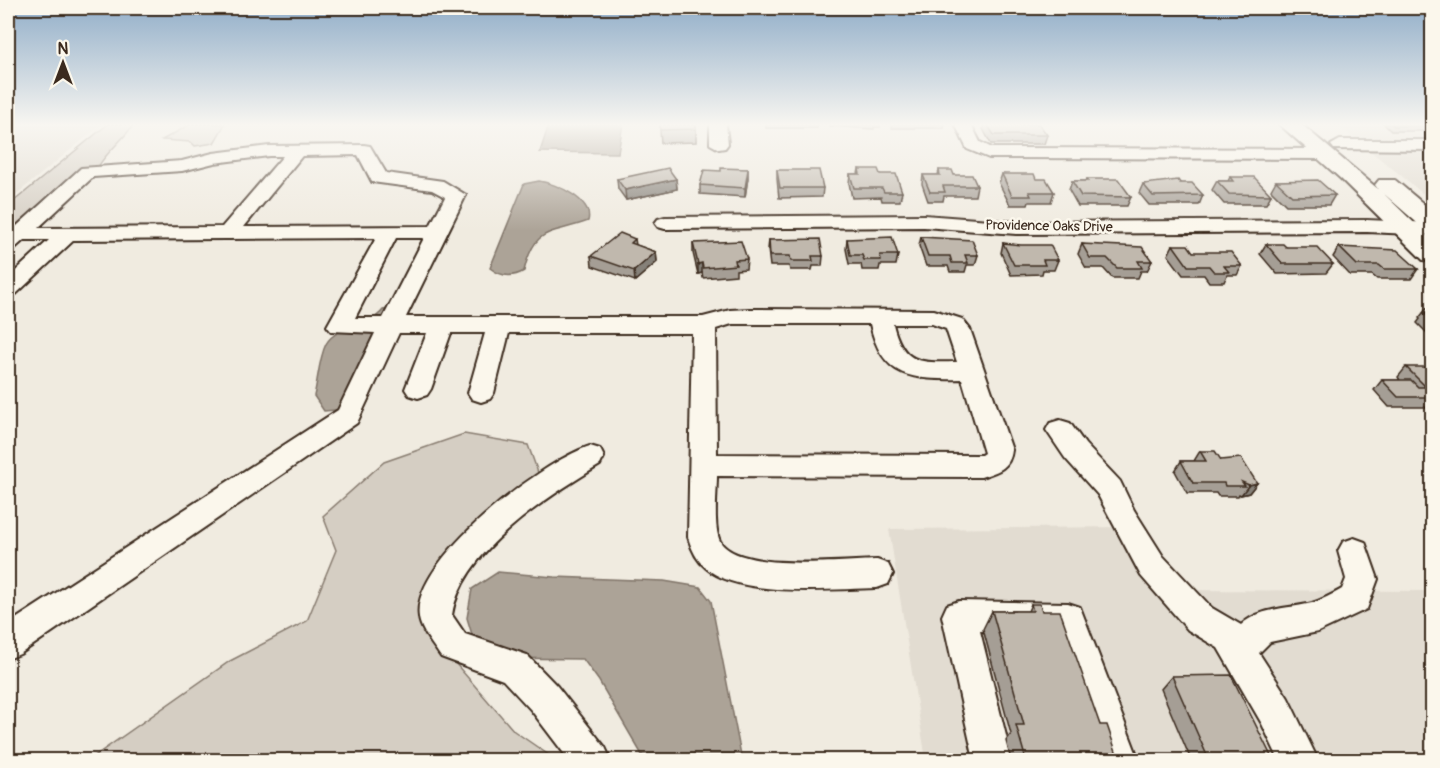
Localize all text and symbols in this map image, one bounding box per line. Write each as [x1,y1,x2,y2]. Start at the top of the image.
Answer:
north arrow [33,33,93,93]
text: N [58,39,69,59]
street label: Providence Oaks Drive [985,216,1113,236]

